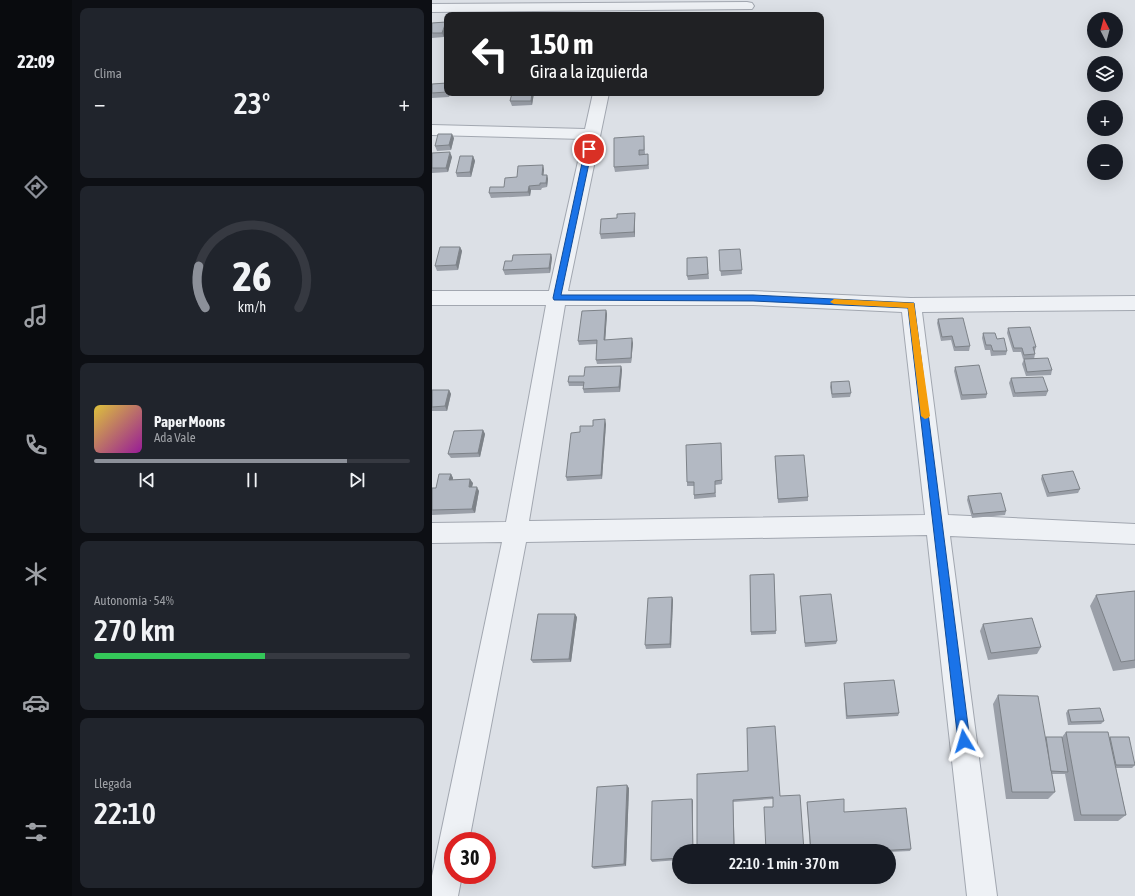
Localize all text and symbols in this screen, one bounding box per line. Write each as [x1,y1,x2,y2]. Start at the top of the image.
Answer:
north arrow [1087,12,1123,48]
map controls [1087,12,1123,180]
icon: left [464,28,516,80]
text: 150 m [530,28,593,60]
text: 22:09 [17,51,55,72]
button: layers [1087,56,1123,92]
text: Gira a la izquierda [530,61,648,82]
text: Clima [94,66,122,81]
text: 23° [234,86,270,120]
text: − [94,90,105,116]
text: + [399,90,410,116]
button: + [1087,100,1123,136]
pin [572,132,606,166]
icon: arrive [578,138,600,160]
button: − [1087,144,1123,180]
icon: directions [22,173,50,201]
text: 26 [232,252,272,300]
text: km/h [238,299,266,315]
icon: music [22,302,50,330]
text: Paper Moons [154,413,225,430]
text: Ada Vale [154,430,196,445]
icon: phone [22,431,50,459]
icon: previous [136,469,158,491]
icon: pause [241,469,263,491]
icon: next [346,469,368,491]
icon: climate [22,560,50,588]
text: Autonomía · 54% [94,593,174,608]
text: 270 km [94,613,175,647]
icon: car [22,689,50,717]
position arrow [943,720,985,762]
text: Llegada [94,776,132,791]
text: 22:10 [94,796,156,830]
icon: filters [22,818,50,846]
speed limit sign: 30 [444,832,496,884]
text: 22:10 · 1 min · 370 m [729,855,839,872]

